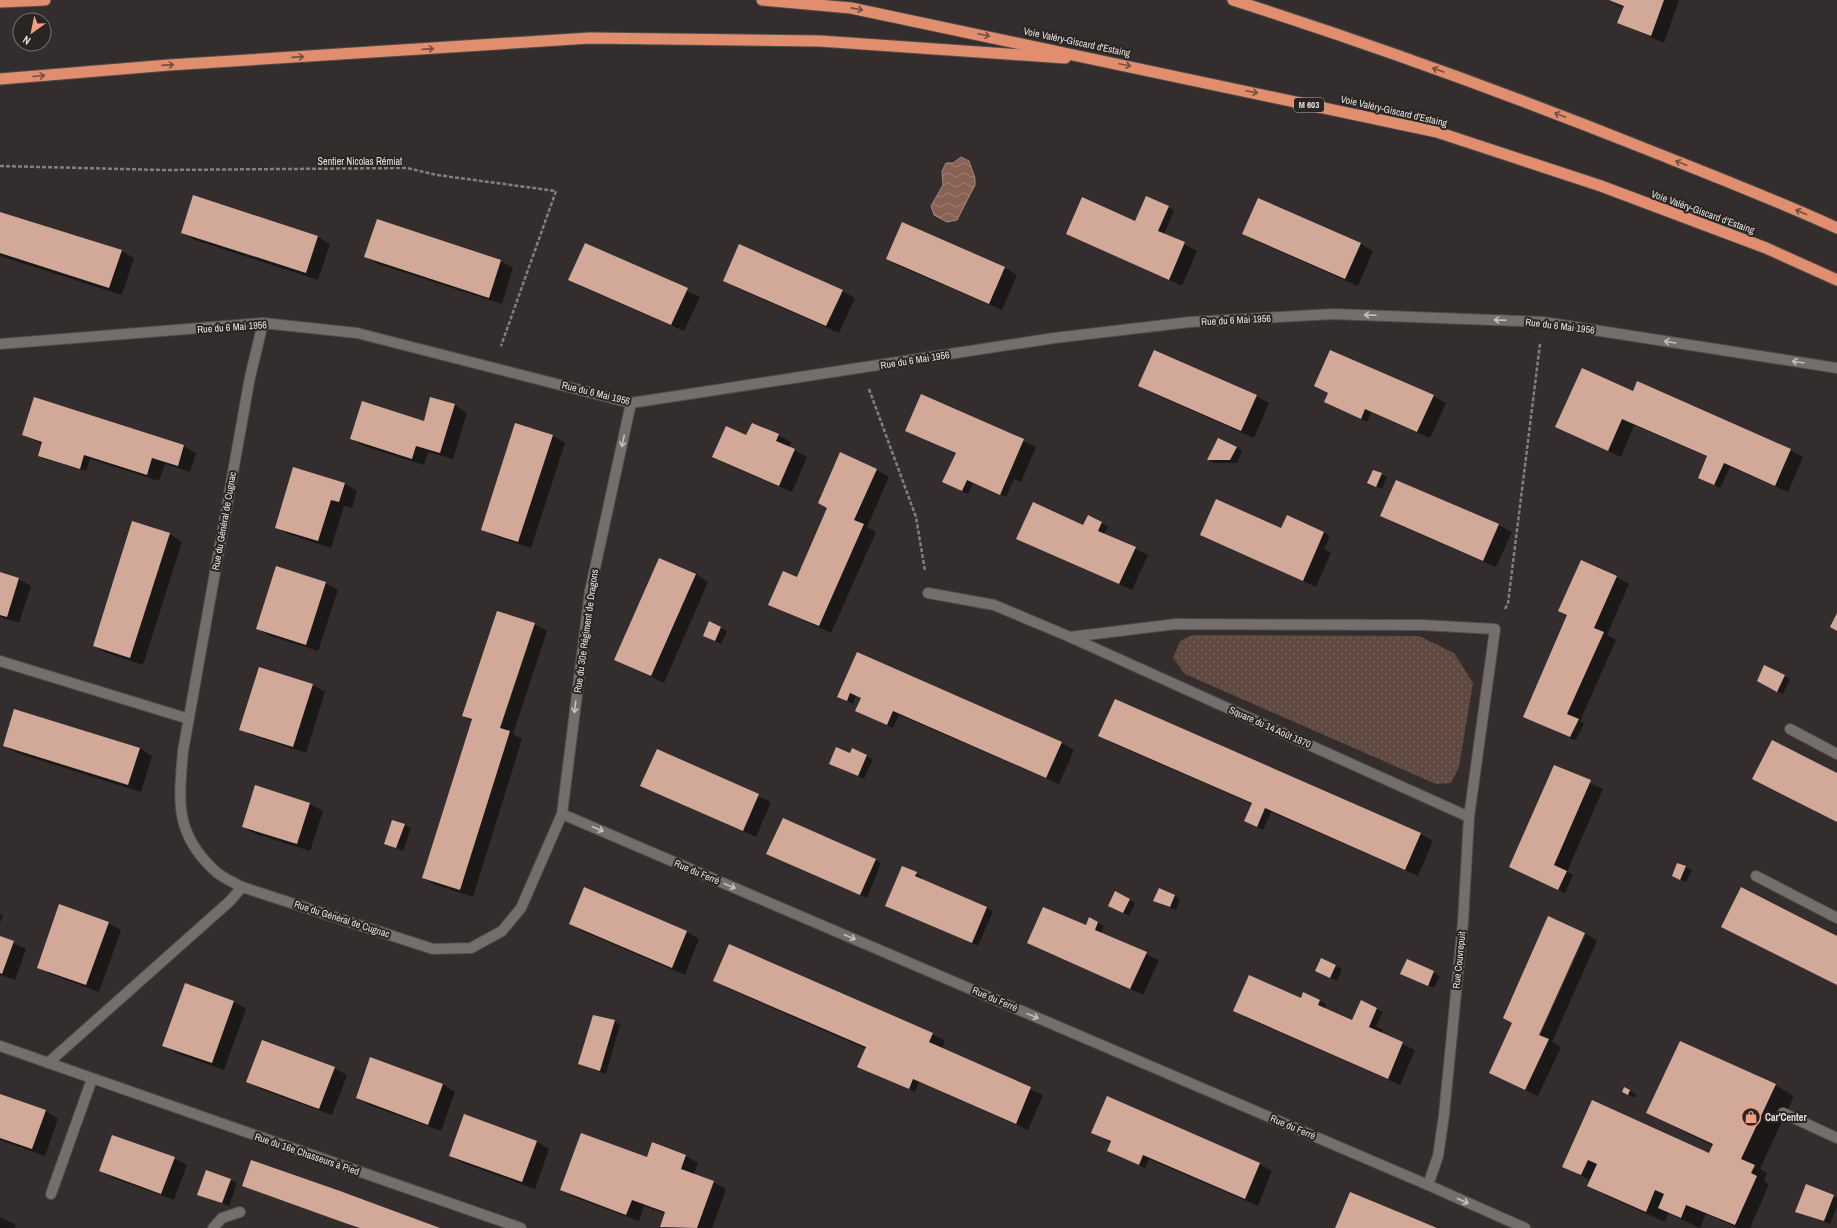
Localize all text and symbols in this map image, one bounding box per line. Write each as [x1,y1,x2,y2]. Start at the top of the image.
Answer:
one-way arrow [850,5,863,13]
north arrow [12,12,52,52]
street label: Voie Valéry-Giscard d'Estaing [1022,24,1132,60]
one-way arrow [977,32,990,40]
text: N [20,33,33,48]
one-way arrow [421,45,434,52]
one-way arrow [291,53,304,60]
one-way arrow [161,61,174,68]
one-way arrow [1118,61,1131,69]
one-way arrow [1433,66,1445,74]
one-way arrow [32,72,45,79]
one-way arrow [1245,89,1258,97]
street label: Voie Valéry-Giscard d'Estaing [1339,92,1449,130]
road number: M 603 [1294,98,1324,112]
one-way arrow [1555,110,1567,118]
street label: Sentier Nicolas Rémiat [318,155,403,168]
one-way arrow [1676,158,1688,166]
street label: Voie Valéry-Giscard d'Estaing [1650,187,1757,237]
one-way arrow [1796,208,1808,215]
street label: Rue du 6 Mai 1956 [1201,312,1272,328]
one-way arrow [1364,312,1377,319]
street label: Rue du 6 Mai 1956 [1525,315,1596,337]
one-way arrow [1494,316,1507,324]
street label: Rue du 6 Mai 1956 [197,318,268,336]
one-way arrow [1664,338,1677,346]
street label: Rue du 6 Mai 1956 [880,348,951,372]
one-way arrow [1792,358,1805,366]
street label: Rue du 6 Mai 1956 [561,378,632,408]
one-way arrow [619,434,627,447]
street label: Rue du Général de Cugnac [209,471,239,571]
street label: Rue du 30e Régiment de Dragons [571,568,601,694]
one-way arrow [571,700,579,713]
street label: Square du 14 Août 1870 [1227,703,1313,751]
one-way arrow [591,826,603,834]
street label: Rue du Ferré [672,857,722,888]
one-way arrow [724,883,736,890]
street label: Rue du Général de Cugnac [293,897,391,941]
street label: Rue Couvrepuit [1450,930,1469,989]
one-way arrow [843,934,855,942]
street label: Rue du Ferré [970,984,1020,1015]
one-way arrow [1027,1013,1039,1020]
shop icon: Car'Center [1740,1106,1762,1128]
place label: Car'Center [1765,1111,1807,1124]
street label: Rue du Ferré [1268,1112,1318,1143]
street label: Rue du 16e Chasseurs à Pied [253,1130,361,1178]
one-way arrow [1457,1197,1469,1205]

